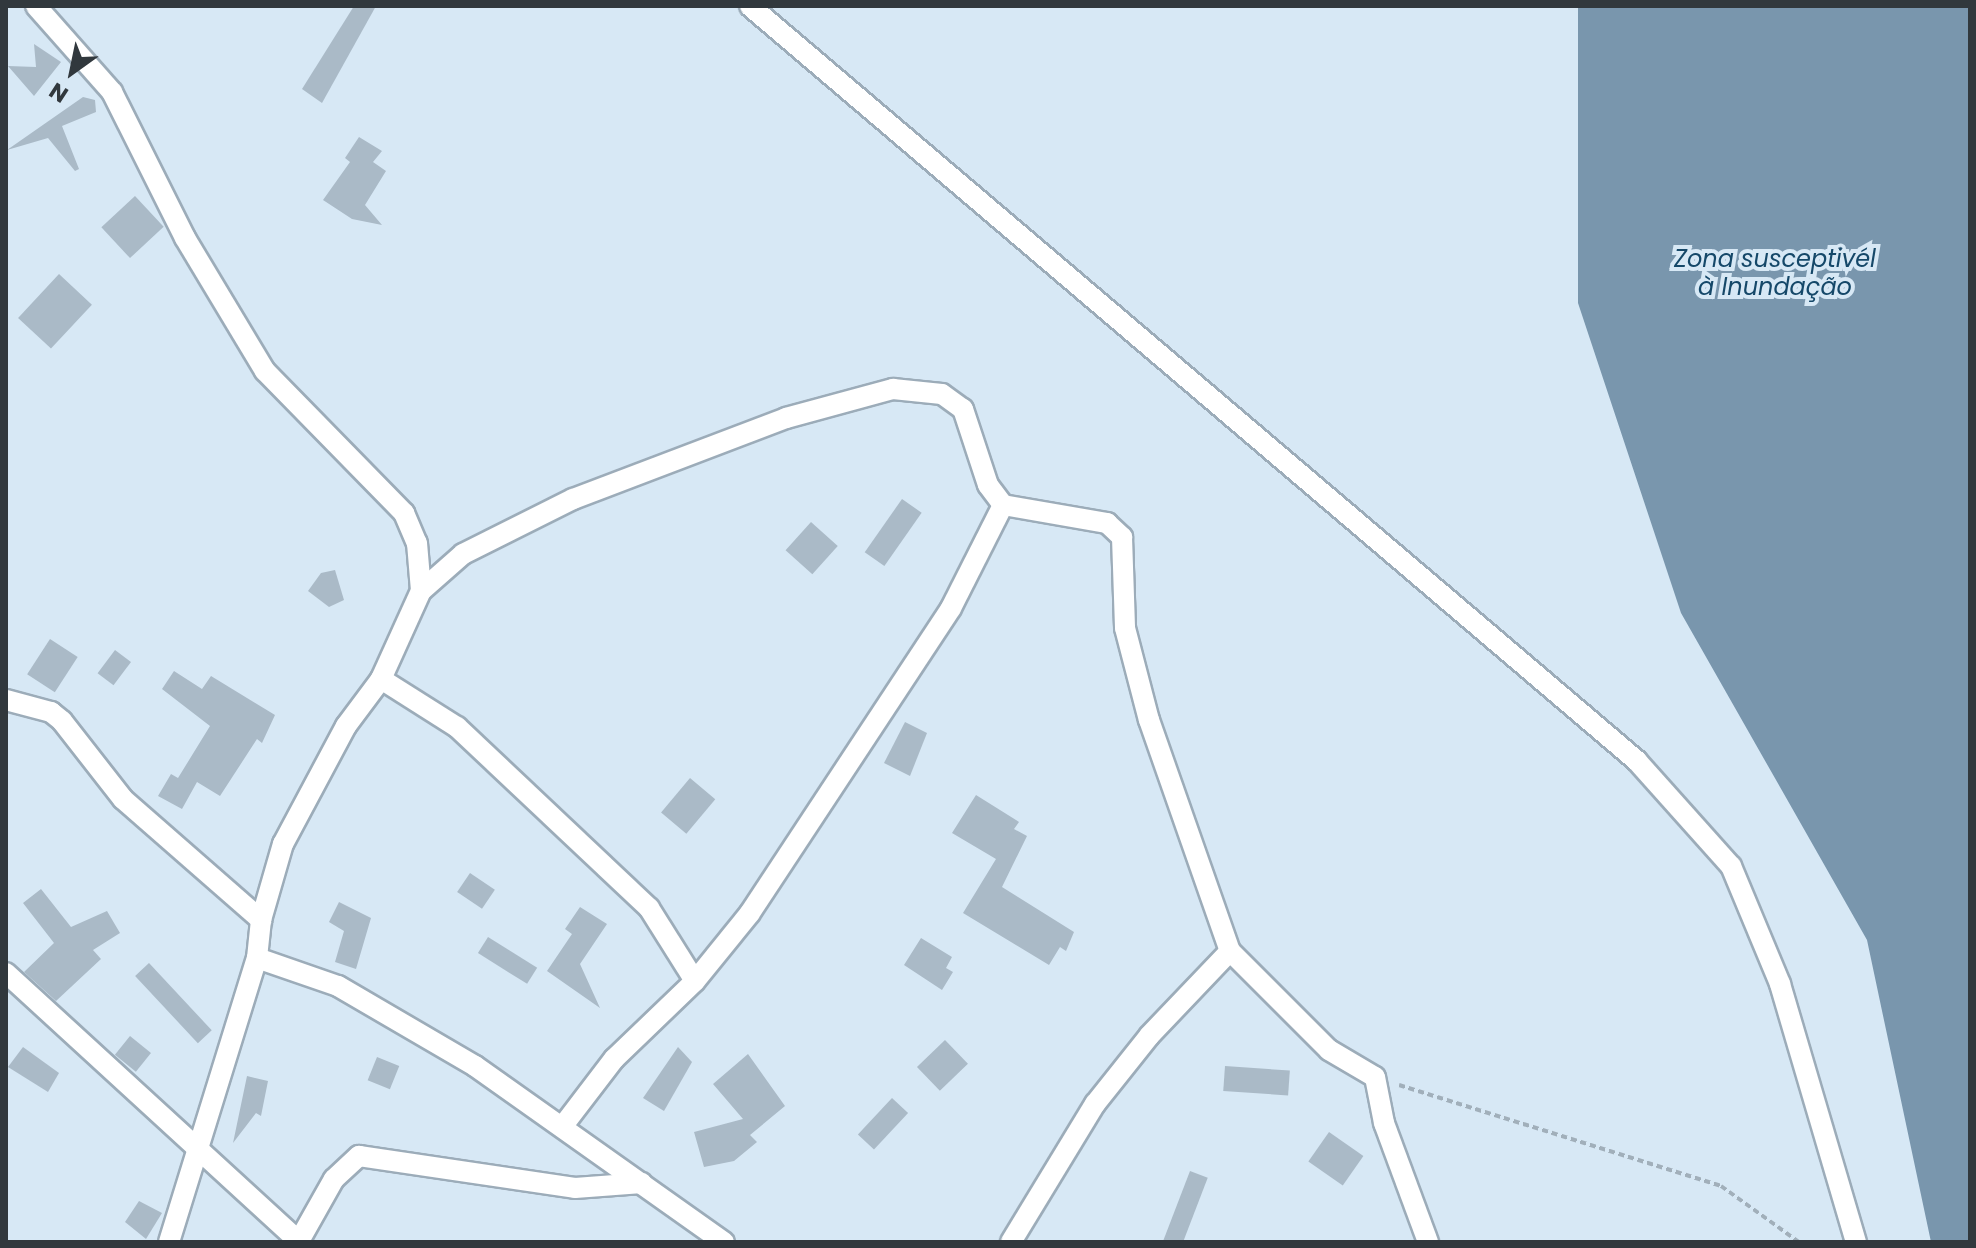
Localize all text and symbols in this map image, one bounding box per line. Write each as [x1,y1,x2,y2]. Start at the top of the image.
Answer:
north arrow [32,32,112,112]
text: N [43,75,74,110]
water label: Zona susceptivél à Inundação [1674,245,1876,301]

